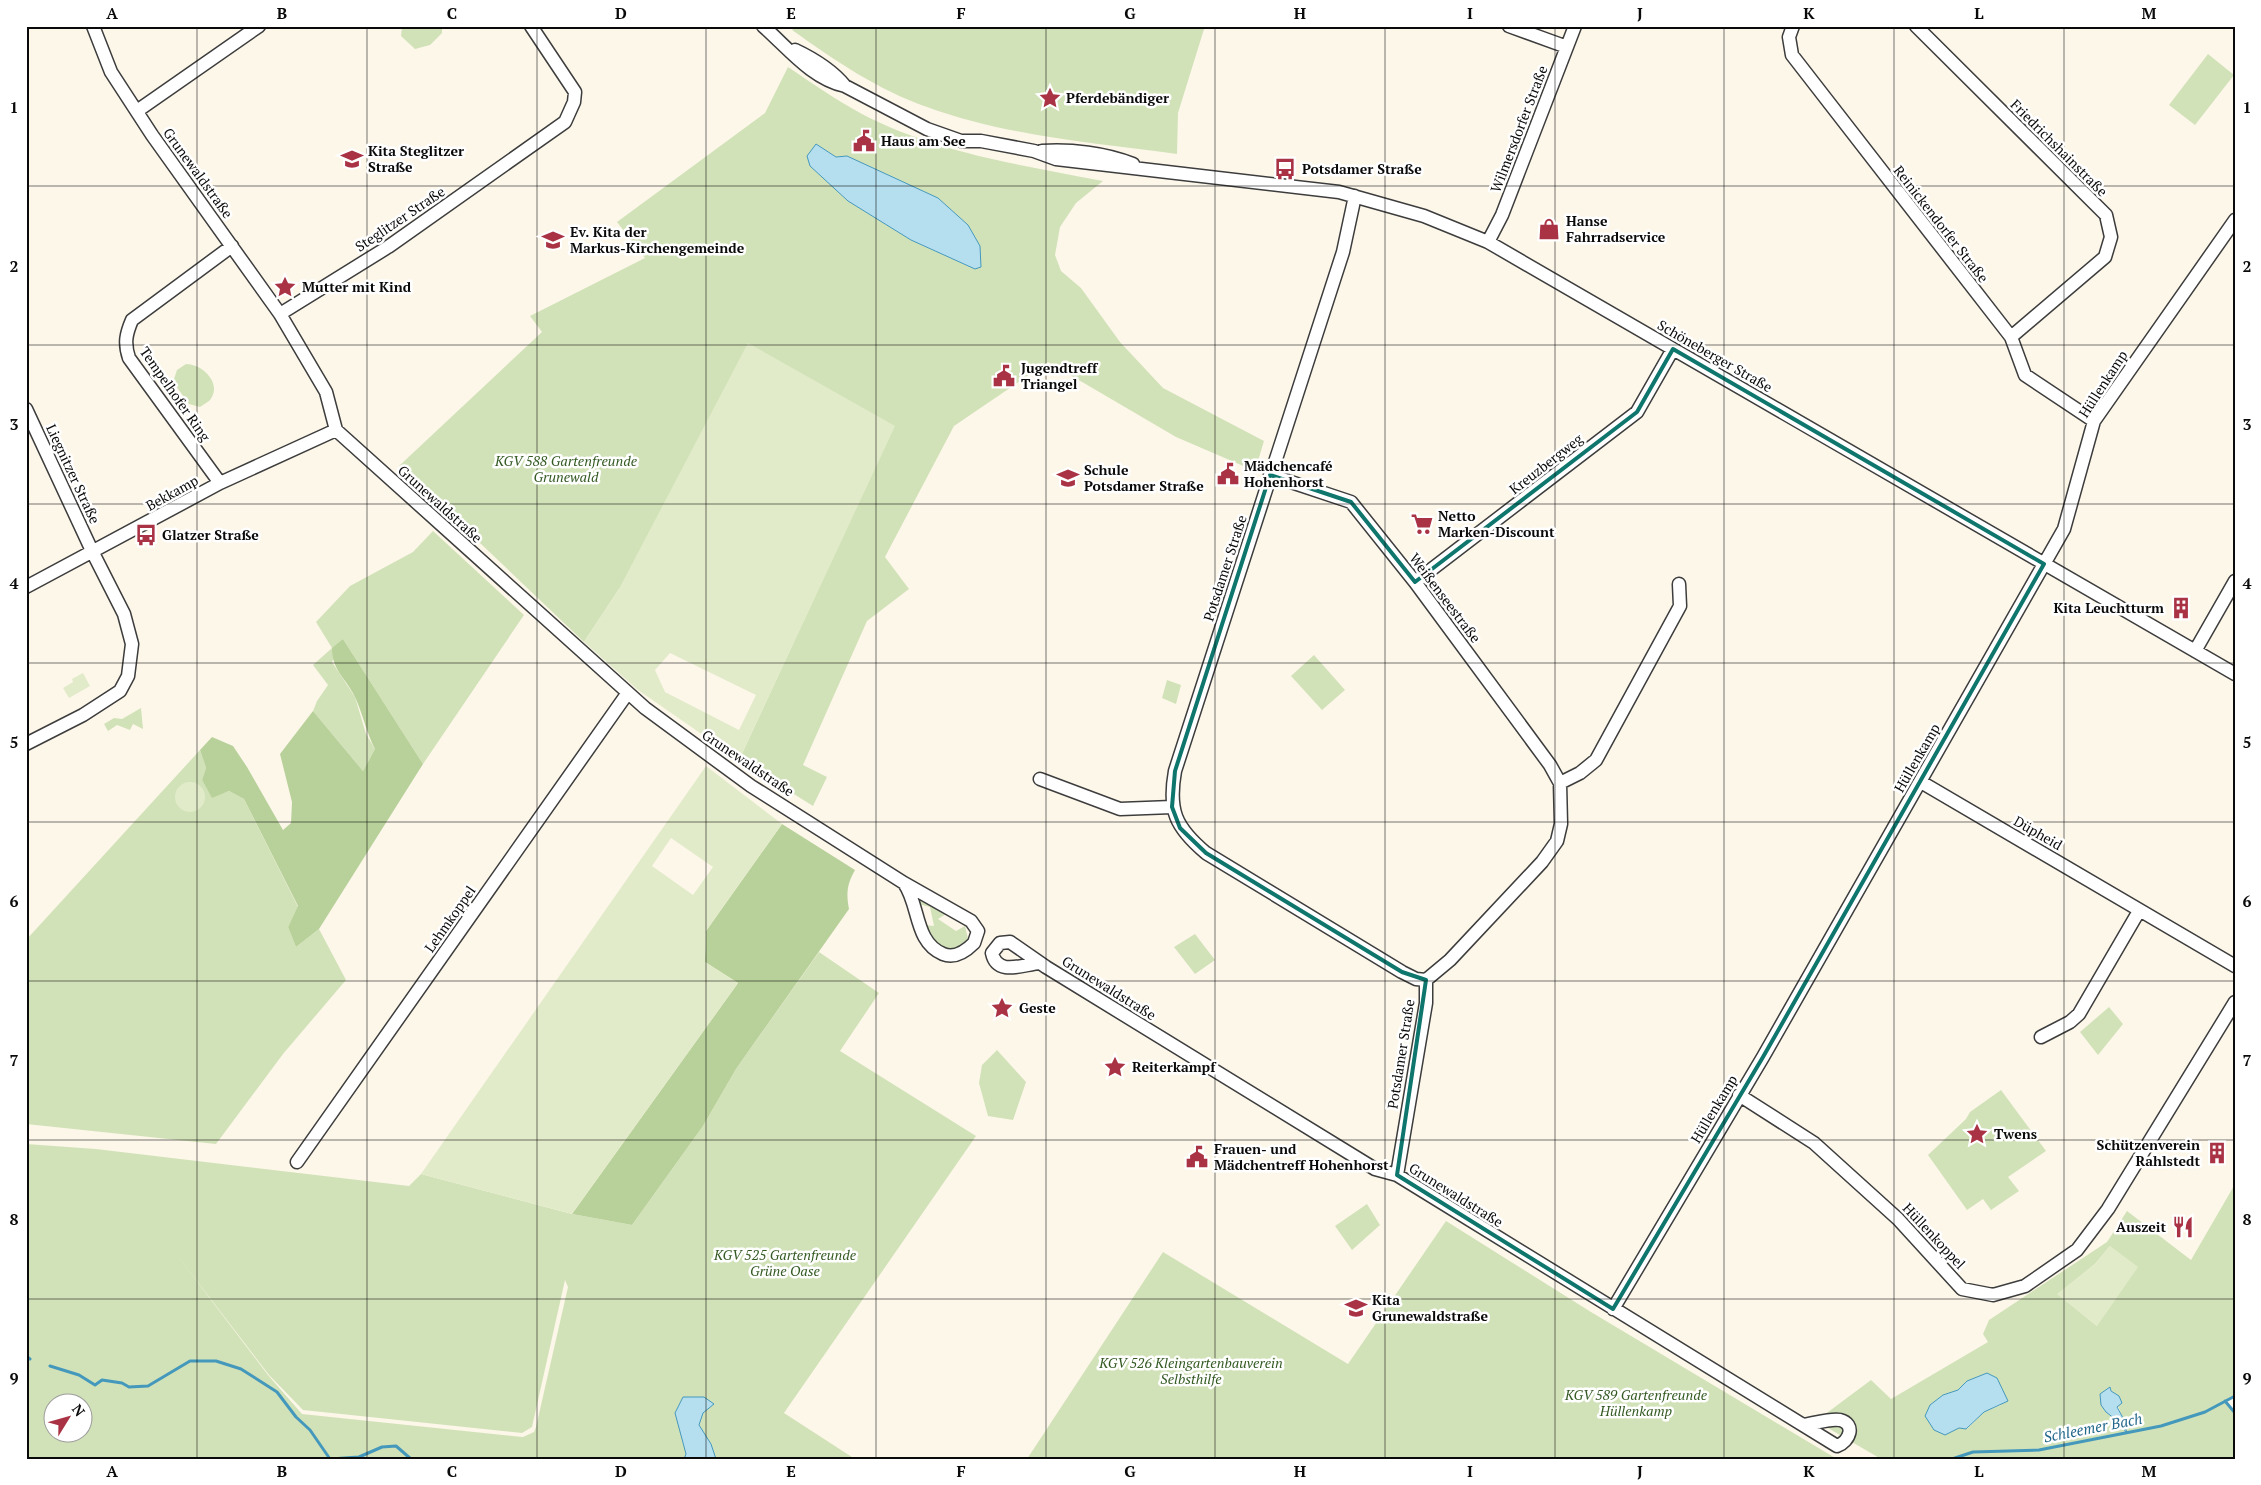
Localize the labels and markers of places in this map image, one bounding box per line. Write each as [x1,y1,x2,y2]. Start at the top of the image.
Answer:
place icon: Pferdebändiger [1037,85,1063,111]
place label: Pferdebändiger [1066,88,1169,107]
public building icon: Haus am See [851,128,877,154]
place label: Haus am See [881,131,966,150]
place label: Kita Steglitzer Straße [368,141,464,176]
school or university icon: Kita Steglitzer Straße [339,146,365,172]
bus stop icon: Potsdamer Straße [1272,156,1298,182]
place label: Potsdamer Straße [1302,159,1422,178]
place label: Hanse Fahrradservice [1566,211,1666,246]
shop icon: Hanse Fahrradservice [1536,216,1562,242]
place label: Ev. Kita der Markus-Kirchengemeinde [570,222,745,257]
school or university icon: Ev. Kita der Markus-Kirchengemeinde [540,227,566,253]
place icon: Mutter mit Kind [272,274,298,300]
place label: Mutter mit Kind [302,277,412,296]
place label: Jugendtreff Triangel [1021,358,1099,393]
public building icon: Jugendtreff Triangel [991,363,1017,389]
place label: Mädchencafé Hohenhorst [1244,456,1333,491]
place label: Schule Potsdamer Straße [1084,460,1204,495]
public building icon: Mädchencafé Hohenhorst [1215,461,1241,487]
school or university icon: Schule Potsdamer Straße [1055,465,1081,491]
place label: Netto Marken-Discount [1438,506,1555,541]
supermarket icon: Netto Marken-Discount [1409,511,1435,537]
bus stop icon: Glatzer Straße [133,522,159,548]
place label: Glatzer Straße [162,525,259,544]
building icon: Kita Leuchtturm [2168,595,2194,621]
place label: Kita Leuchtturm [2053,598,2164,617]
place icon: Geste [989,995,1015,1021]
place label: Geste [1019,998,1056,1017]
place icon: Reiterkampf [1102,1054,1128,1080]
place label: Reiterkampf [1132,1057,1217,1076]
place icon: Twens [1964,1121,1990,1147]
place label: Twens [1994,1124,2037,1143]
place label: Schützenverein Rahlstedt [2097,1135,2200,1170]
place label: Frauen- und Mädchentreff Hohenhorst [1214,1139,1389,1174]
building icon: Schützenverein Rahlstedt [2204,1140,2230,1166]
public building icon: Frauen- und Mädchentreff Hohenhorst [1184,1144,1210,1170]
restaurant icon: Auszeit [2170,1214,2196,1240]
place label: Auszeit [2116,1217,2166,1236]
place label: Kita Grunewaldstraße [1372,1290,1488,1325]
school or university icon: Kita Grunewaldstraße [1343,1295,1369,1321]

